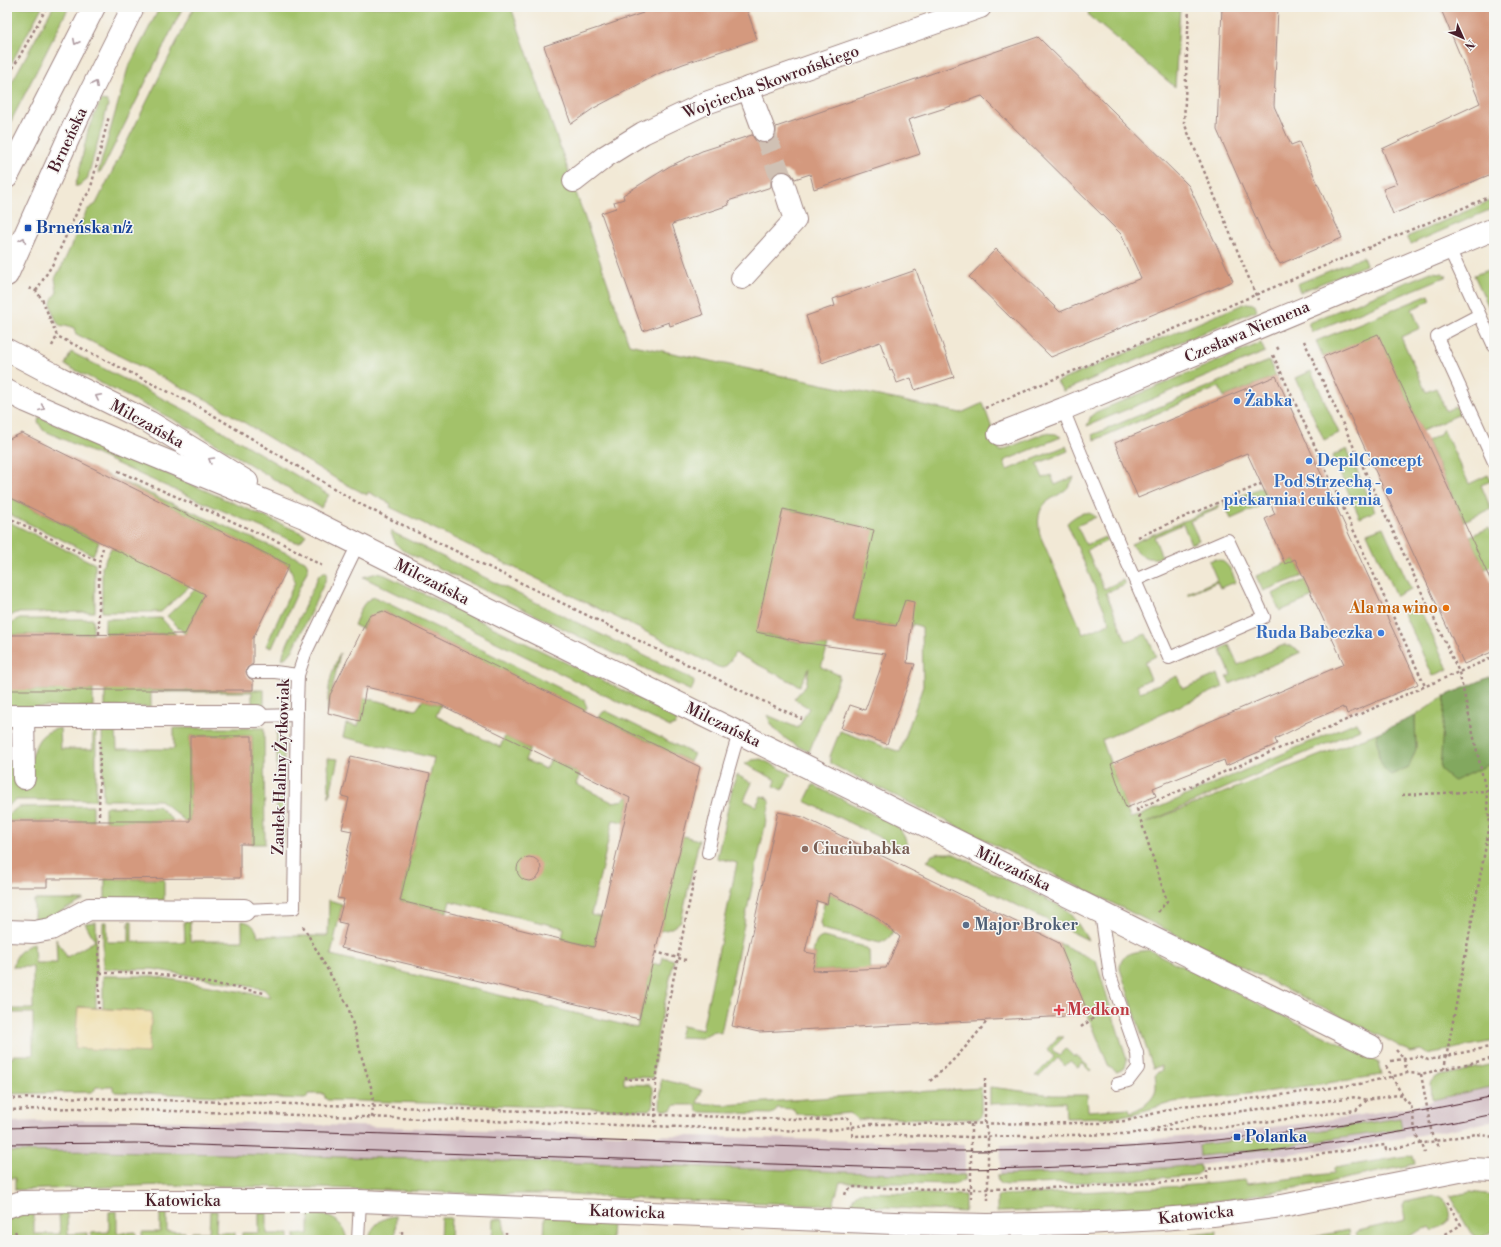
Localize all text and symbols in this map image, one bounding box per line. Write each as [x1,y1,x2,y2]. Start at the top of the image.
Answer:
north arrow [1443,18,1483,58]
text: N [1461,36,1477,53]
one-way arrow [74,38,81,45]
street label: Wojciecha Skowrońskiego [679,41,862,124]
one-way arrow [90,80,97,88]
street label: Brneńska [44,103,92,177]
place label: Brneńska n/ż [36,218,133,238]
marker: Brneńska n/ż [23,223,33,233]
one-way arrow [18,236,26,244]
street label: Czesława Niemena [1181,296,1313,367]
place label: Żabka [1245,389,1293,411]
one-way arrow [94,394,102,402]
street label: Milczańska [106,395,188,453]
marker: Żabka [1232,396,1242,406]
one-way arrow [37,403,45,411]
place label: DepilConcept [1317,451,1422,471]
marker: DepilConcept [1304,456,1314,466]
one-way arrow [208,458,215,465]
place label: Pod Strzechą - piekarnia i cukiernia [1223,472,1381,510]
marker: Pod Strzechą - piekarnia i cukiernia [1384,486,1394,496]
street label: Milczańska [391,555,474,610]
place label: Ala ma wino [1348,598,1438,618]
marker: Ala ma wino [1441,603,1451,613]
place label: Ruda Babeczka [1256,623,1373,643]
marker: Ruda Babeczka [1376,628,1386,638]
street label: Zaułek Haliny Żytkowiak [266,677,294,856]
street label: Milczańska [682,698,765,752]
place label: Ciuciubabka [813,839,910,859]
street label: Milczańska [972,842,1055,896]
marker: Ciuciubabka [800,844,810,854]
place label: Major Broker [974,915,1078,935]
marker: Major Broker [961,920,971,930]
place label: Medkon [1067,1000,1130,1020]
marker: Medkon [1054,1005,1064,1015]
place label: Polanka [1245,1127,1307,1147]
marker: Polanka [1232,1132,1242,1142]
street label: Katowicka [145,1191,222,1211]
street label: Katowicka [589,1201,666,1223]
street label: Katowicka [1157,1201,1236,1229]

